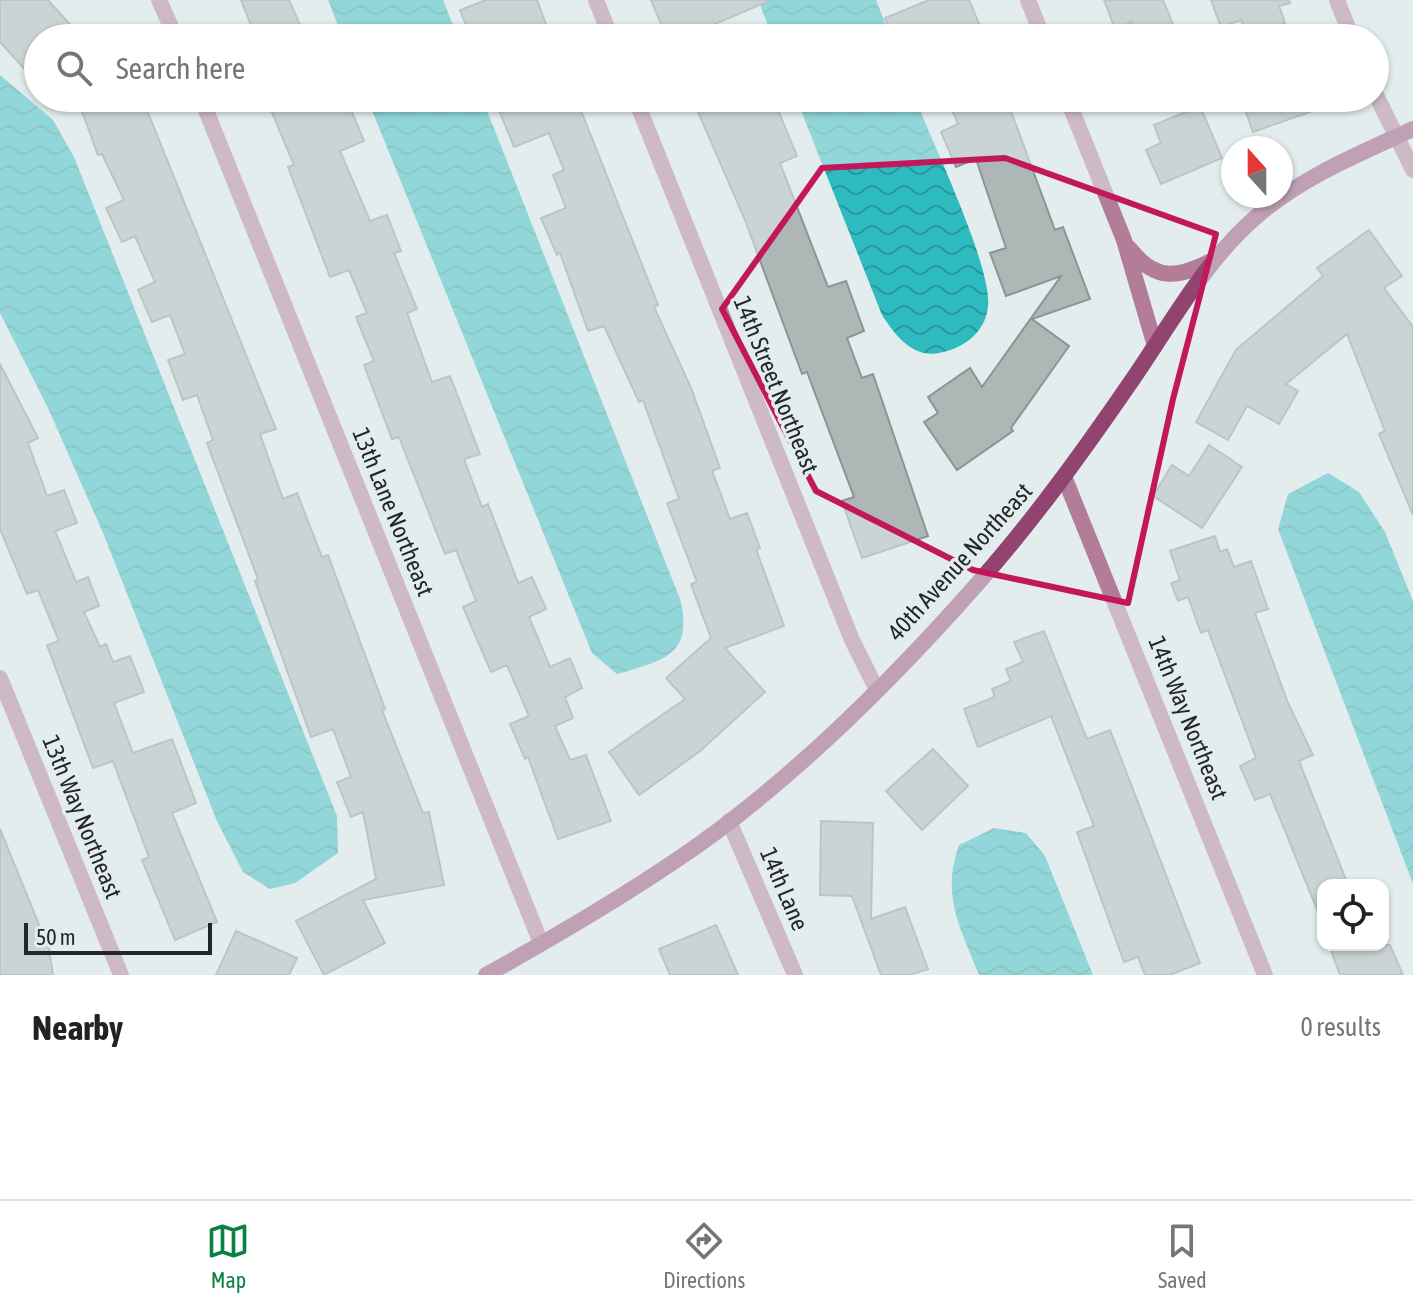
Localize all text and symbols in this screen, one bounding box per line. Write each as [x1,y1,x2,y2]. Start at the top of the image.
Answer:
search box [24,24,1389,112]
icon: search [52,46,96,90]
text: Search here [116,51,245,85]
north arrow [1221,136,1293,208]
street label: 14th Street Northeast [729,292,824,477]
street label: 13th Lane Northeast [347,424,440,600]
street label: 40th Avenue Northeast [882,477,1037,646]
street label: 14th Way Northeast [1143,632,1234,803]
street label: 13th Way Northeast [37,731,128,902]
street label: 14th Lane [755,843,814,934]
map controls [1317,879,1389,951]
button: locate [1317,879,1389,951]
scale bar [24,919,212,955]
text: 50 m [36,924,76,950]
text: Nearby [32,1008,123,1047]
text: 0 results [1300,1012,1381,1042]
tab: Map [206,1219,250,1293]
tab: Directions [663,1219,745,1293]
tab: Saved [1158,1219,1207,1293]

